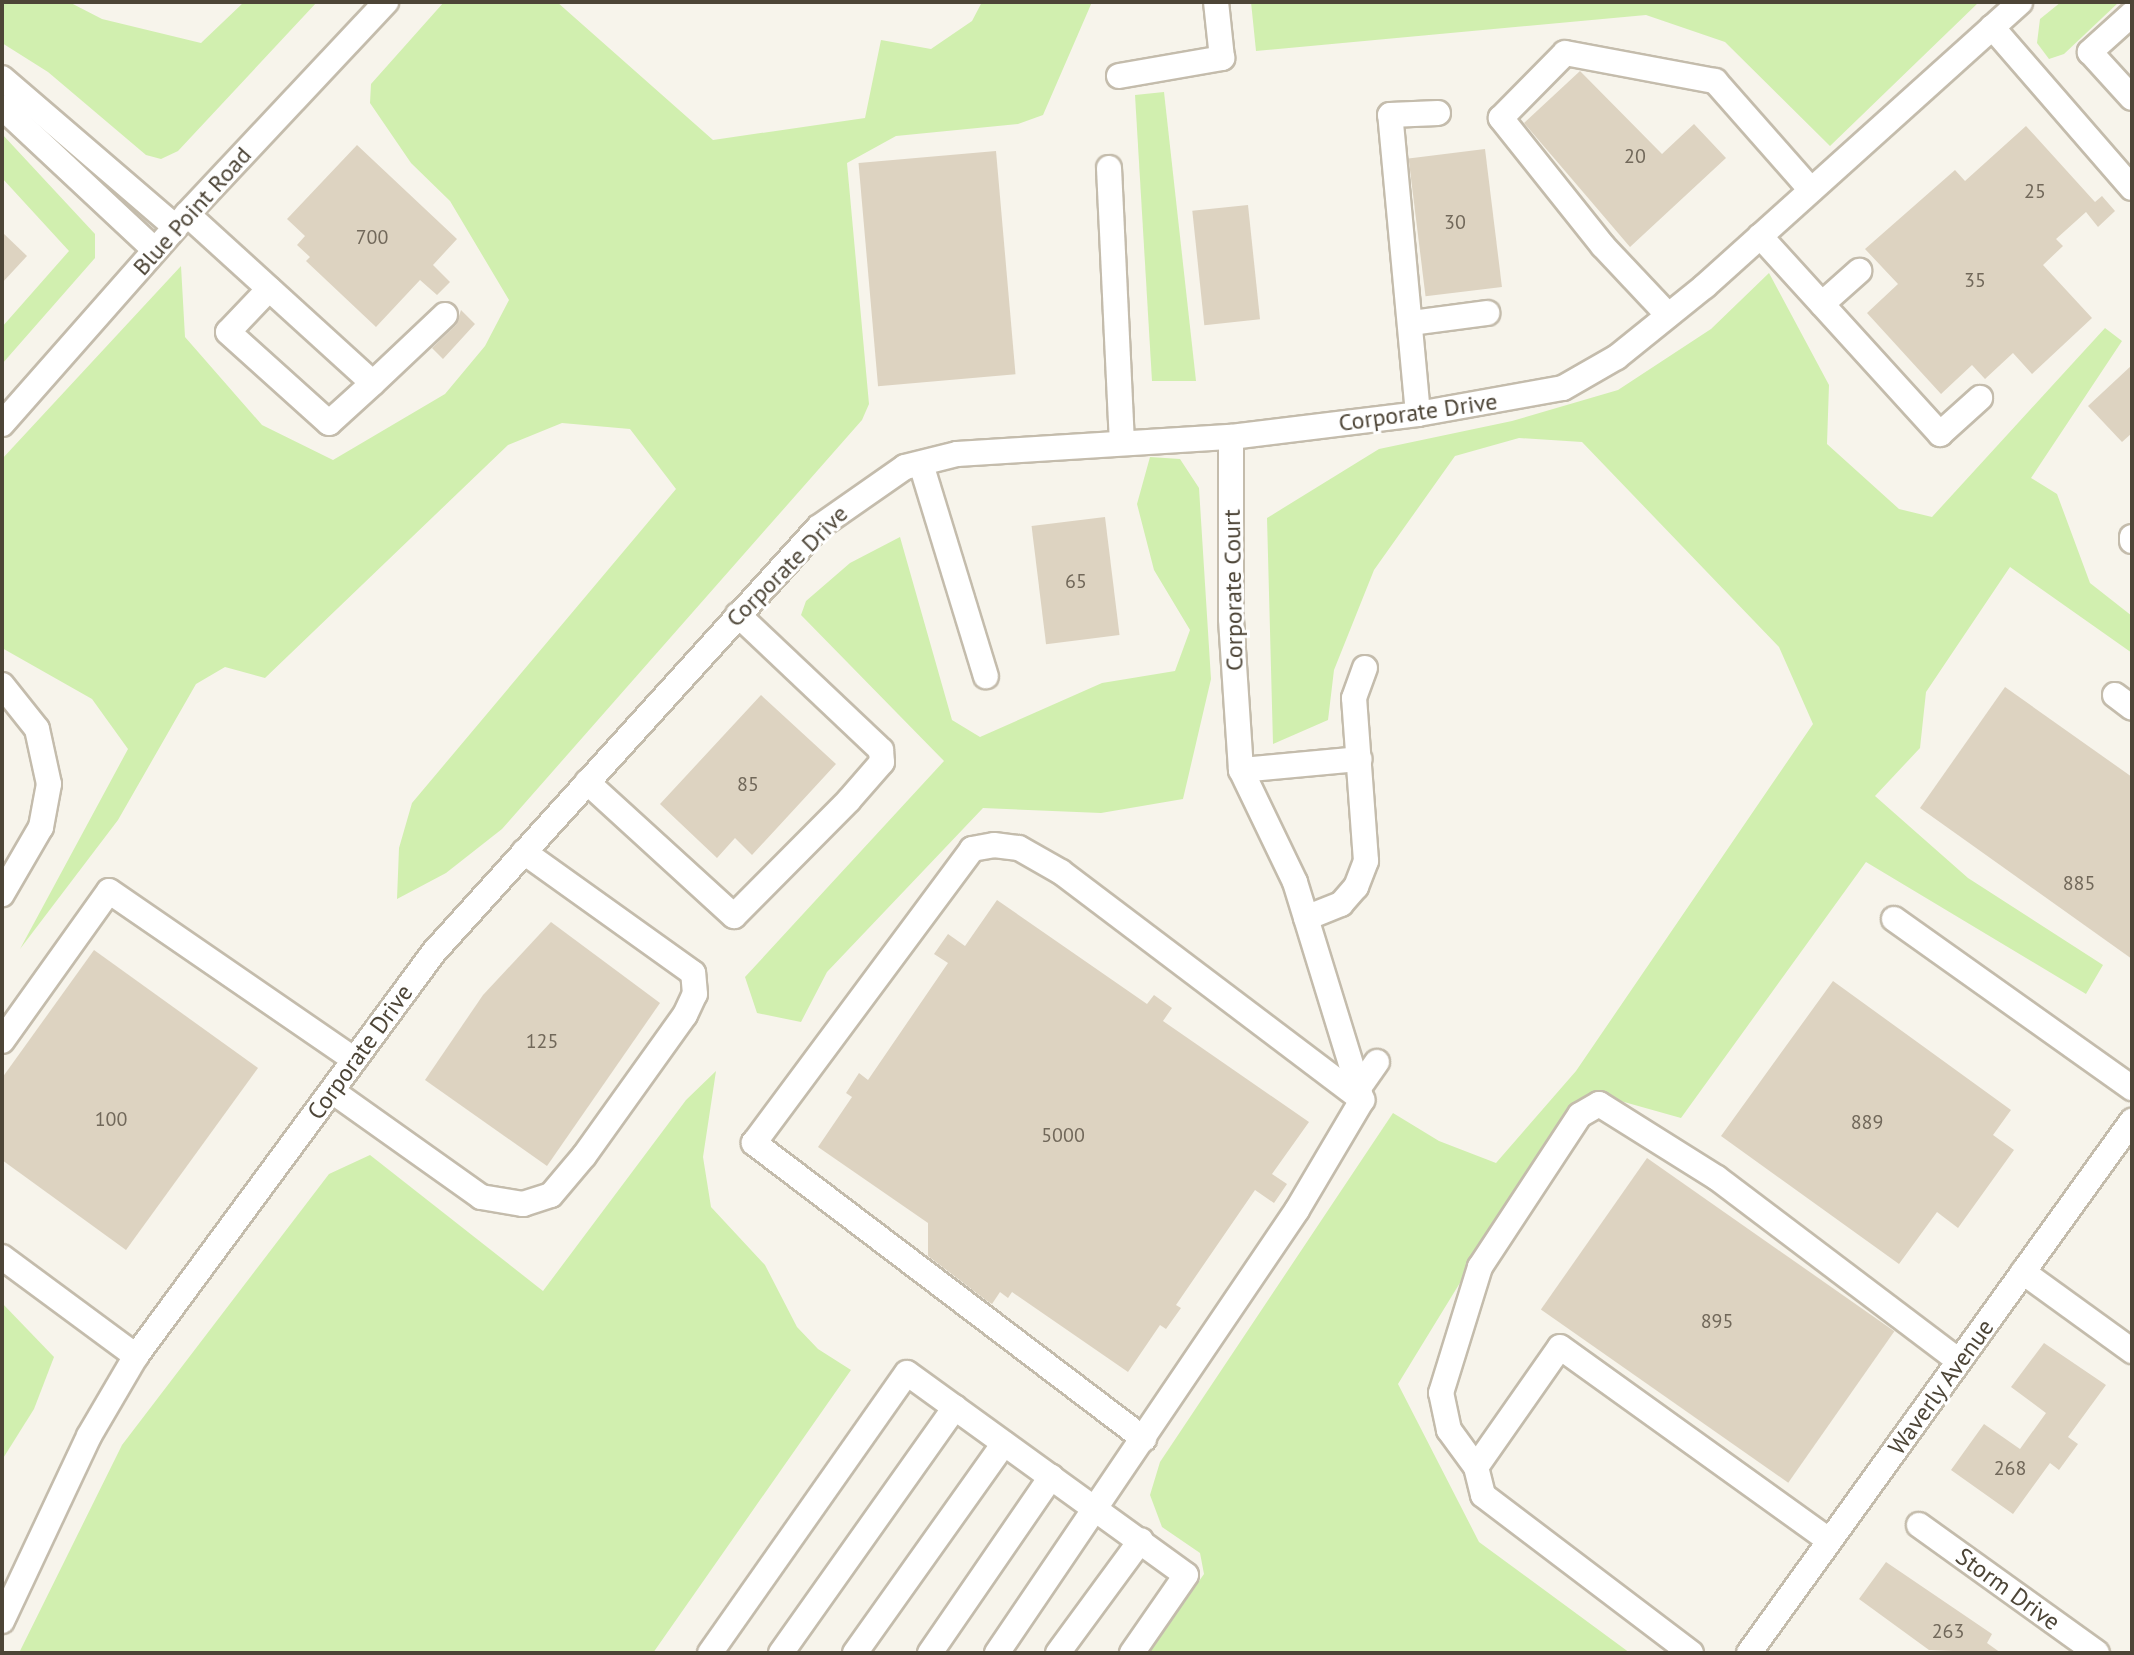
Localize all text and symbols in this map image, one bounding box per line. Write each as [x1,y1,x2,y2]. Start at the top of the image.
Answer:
street label: Blue Point Road [127,141,257,281]
house number: 20 [1624,144,1646,168]
house number: 25 [2024,179,2046,203]
house number: 30 [1444,210,1466,234]
house number: 700 [356,225,388,249]
house number: 35 [1964,268,1986,292]
street label: Corporate Drive [1337,387,1499,437]
street label: Corporate Drive [720,499,854,633]
street label: Corporate Court [1217,509,1249,671]
house number: 65 [1065,569,1087,593]
house number: 85 [737,772,759,796]
house number: 885 [2063,871,2095,895]
street label: Corporate Drive [301,979,419,1125]
house number: 125 [526,1029,558,1053]
house number: 100 [95,1107,127,1131]
house number: 889 [1851,1110,1883,1134]
house number: 5000 [1041,1123,1085,1147]
house number: 895 [1701,1309,1733,1333]
street label: Waverly Avenue [1882,1313,2000,1461]
house number: 268 [1994,1456,2026,1480]
street label: Storm Drive [1950,1542,2066,1636]
house number: 263 [1932,1619,1964,1643]

